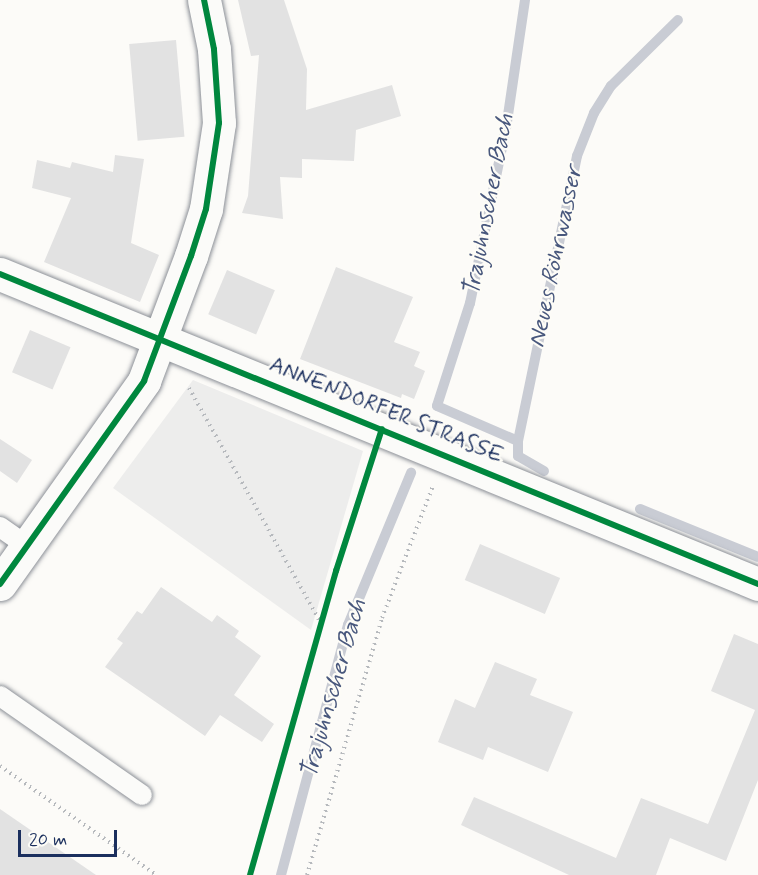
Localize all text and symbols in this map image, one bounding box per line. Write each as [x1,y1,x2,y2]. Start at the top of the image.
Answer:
water label: Trajuhnscher Bach [457,111,521,299]
water label: Neues Röhrwasser [523,164,589,350]
street label: ANNENDORFER STRASSE [264,351,508,471]
water label: Trajuhnscher Bach [294,595,374,783]
scale bar [21,818,120,856]
text: 20 m [29,828,67,852]

